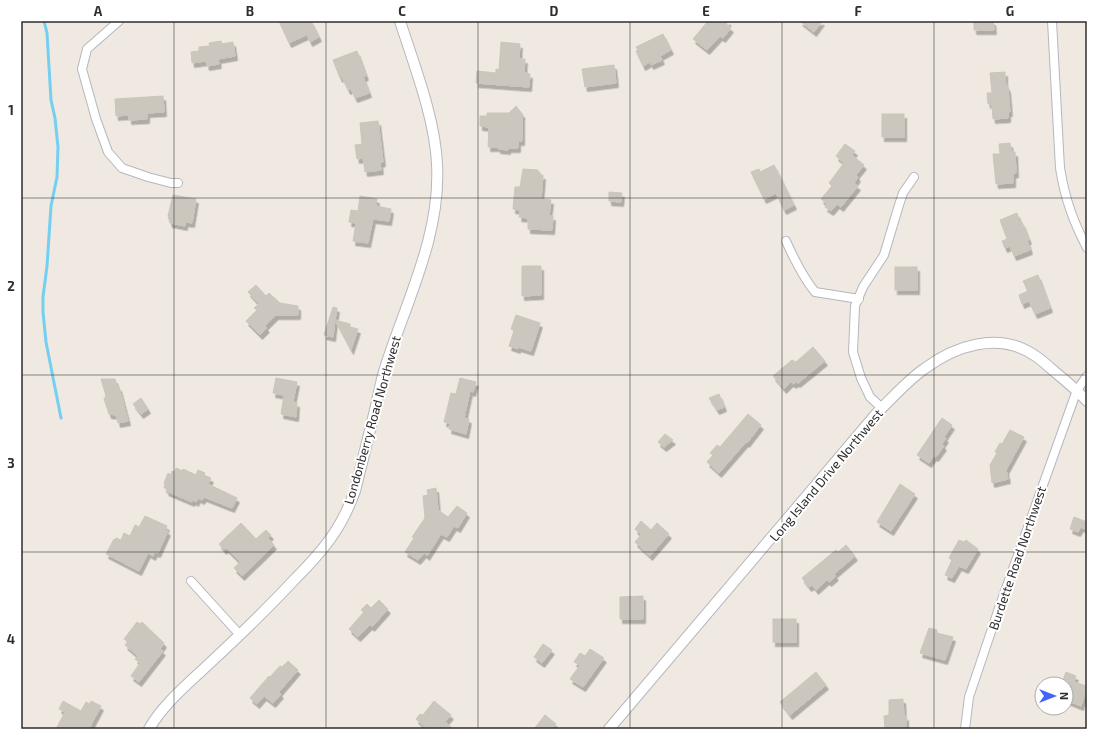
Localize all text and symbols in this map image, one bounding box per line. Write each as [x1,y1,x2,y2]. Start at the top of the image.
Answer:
text: A [94,3,103,19]
text: B [246,3,254,19]
text: C [398,3,406,19]
text: D [550,3,559,19]
text: E [702,3,710,19]
text: F [854,3,862,19]
text: G [1006,3,1014,19]
text: 1 [8,102,14,118]
text: 2 [7,278,15,294]
street label: Londonberry Road Northwest [340,334,404,506]
street label: Long Island Drive Northwest [766,406,886,544]
text: 3 [7,455,15,471]
street label: Burdette Road Northwest [985,484,1049,632]
text: 4 [7,631,15,647]
north arrow [1034,676,1074,716]
text: N [1058,692,1071,700]

